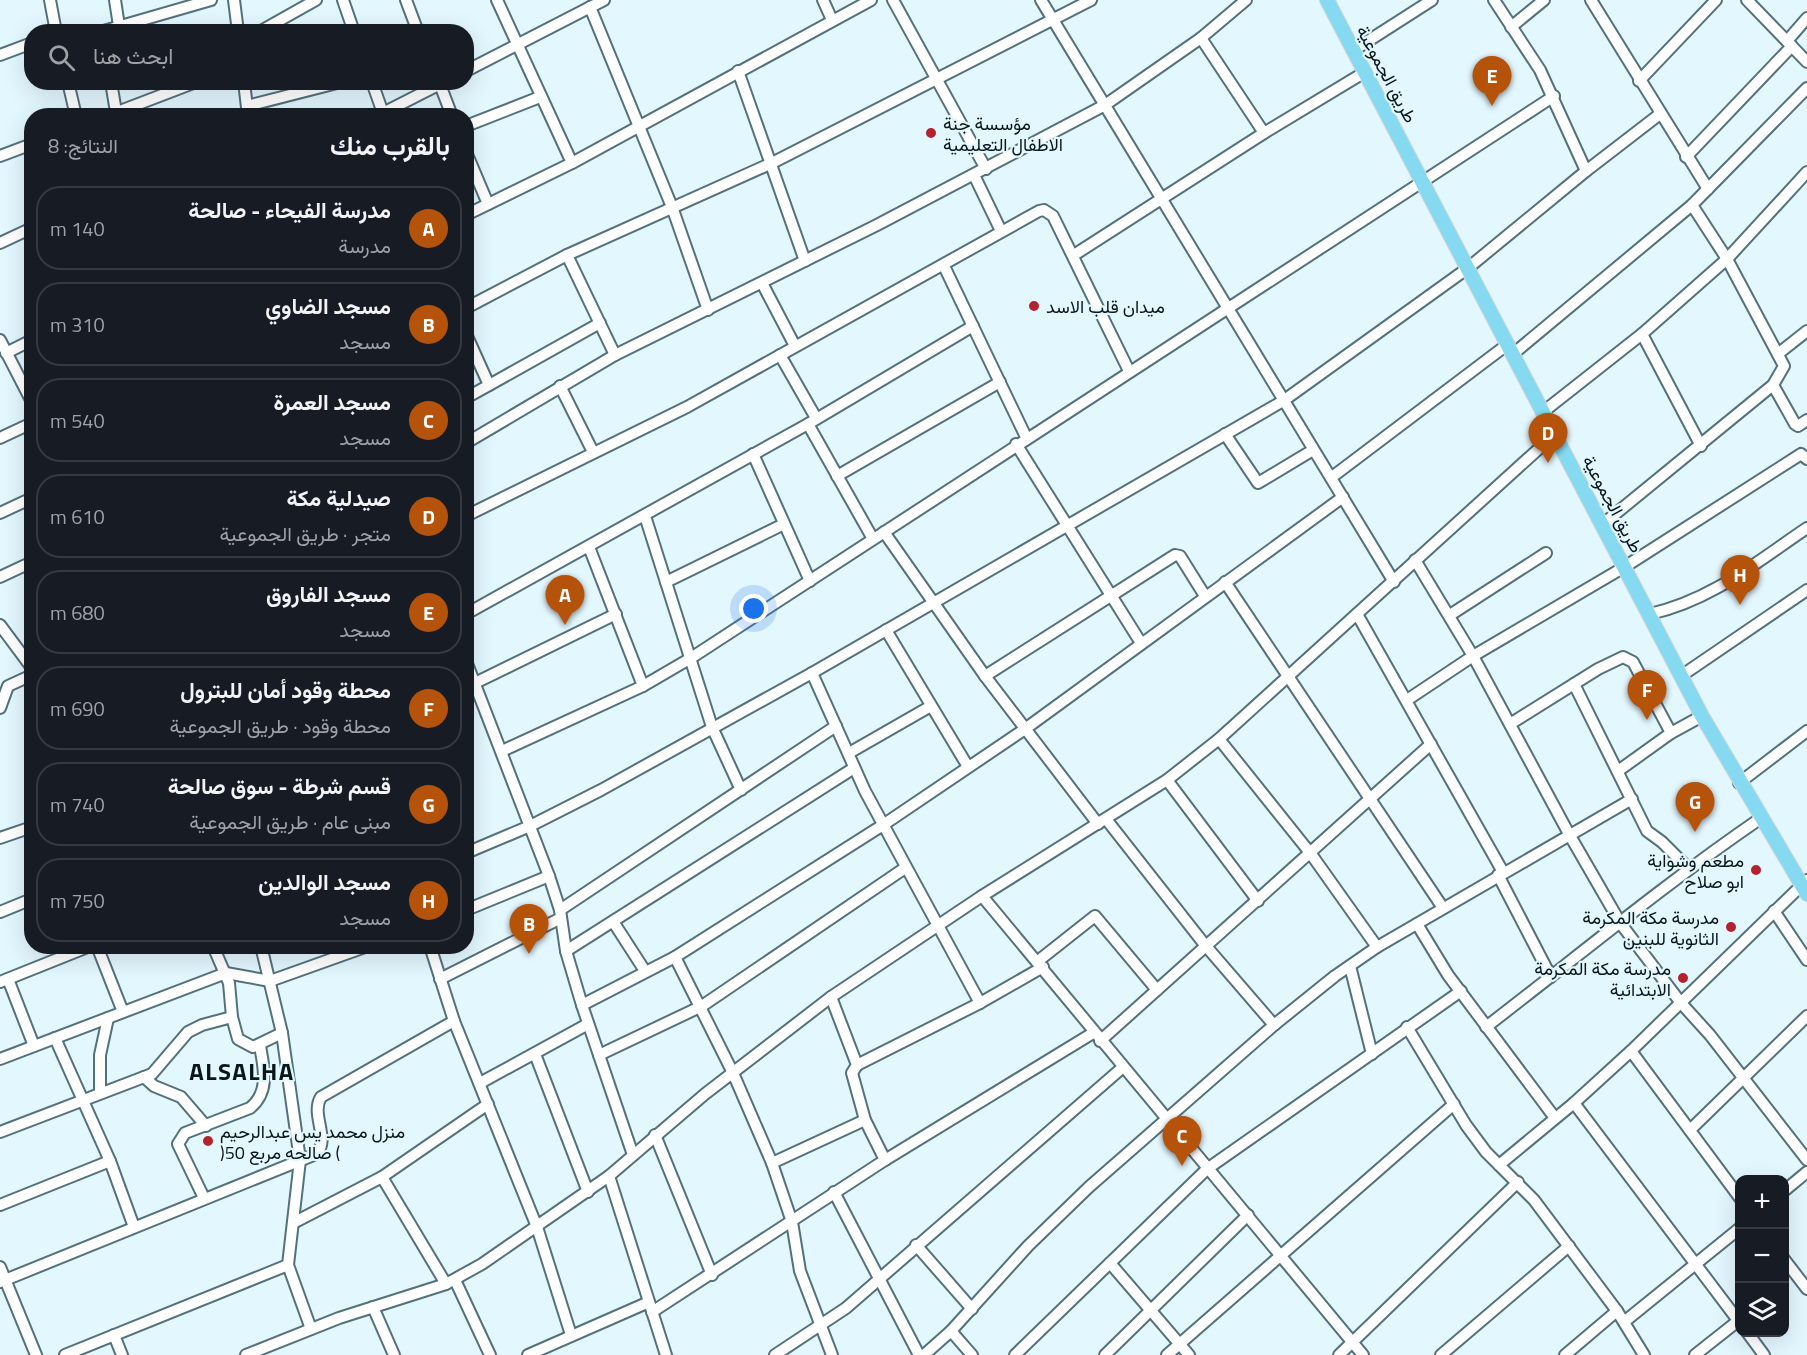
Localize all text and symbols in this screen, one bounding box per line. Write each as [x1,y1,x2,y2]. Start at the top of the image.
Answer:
street label: طريق الجموعية [1350,20,1424,128]
search box [24,24,474,90]
text: ابحث هنا [93,39,173,73]
icon: search [45,41,78,74]
pin: E [1472,57,1512,106]
place label: مؤسسة جنة الاطفال التعليمية [943,110,1063,158]
text: بالقرب منك [330,126,450,165]
marker: مؤسسة جنة الاطفال التعليمية [924,126,938,140]
text: النتائج: 8 [48,130,118,161]
text: مدرسة الفيحاء - صالحة [188,193,391,227]
text: 140 m [50,213,105,244]
text: A [422,213,435,244]
text: مدرسة [338,230,391,261]
text: مسجد الضاوي [265,289,391,323]
place label: ميدان قلب الاسد [1046,293,1165,320]
marker: ميدان قلب الاسد [1027,299,1041,313]
text: 310 m [50,309,105,340]
text: B [422,309,435,340]
text: مسجد [339,326,391,357]
text: مسجد العمرة [274,385,391,419]
text: 540 m [50,405,105,436]
text: C [423,405,434,436]
pin: D [1528,414,1568,463]
text: مسجد [339,422,391,453]
street label: طريق الجموعية [1576,450,1650,558]
text: صيدلية مكة [286,481,391,515]
text: 610 m [50,501,105,532]
text: D [422,501,435,532]
text: متجر · طريق الجموعية [219,518,391,549]
pin: H [1720,556,1760,605]
pin: A [546,576,584,625]
text: مسجد الفاروق [266,577,391,611]
your location [739,594,768,623]
text: 680 m [50,597,105,628]
text: E [423,597,434,628]
text: مسجد [339,614,391,645]
pin: F [1628,670,1666,720]
text: محطة وقود أمان للبترول [180,673,391,707]
text: 690 m [50,693,105,724]
text: F [423,693,434,724]
text: محطة وقود · طريق الجموعية [170,710,391,741]
text: قسم شرطة - سوق صالحة [168,769,391,803]
pin: G [1676,782,1714,832]
text: 740 m [50,789,105,820]
text: G [422,789,435,820]
text: مبنى عام · طريق الجموعية [189,806,391,837]
place label: مطعم وشواية ابو صلاح [1647,847,1744,895]
marker: مطعم وشواية ابو صلاح [1749,863,1763,877]
text: مسجد الوالدين [258,865,391,899]
text: 750 m [50,885,105,916]
text: H [422,885,435,916]
text: مسجد [339,902,391,933]
pin: B [510,904,548,954]
place label: مدرسة مكة المكرمة الثانوية للبنين [1582,904,1719,952]
marker: مدرسة مكة المكرمة الثانوية للبنين [1724,920,1738,934]
place label: مدرسة مكة المكرمة الابتدائية [1534,955,1671,1003]
marker: مدرسة مكة المكرمة الابتدائية [1676,971,1690,985]
district label: ALSALHA [189,1053,295,1089]
pin: C [1162,1116,1202,1166]
place label: منزل محمد يس عبدالرحيم )صالحه مربع 50 ( [220,1118,405,1166]
marker: منزل محمد يس عبدالرحيم )صالحه مربع 50 ( [201,1134,215,1148]
map controls [1735,1175,1789,1337]
button: + [1735,1175,1789,1229]
button: − [1735,1229,1789,1283]
button: layers [1735,1283,1789,1337]

